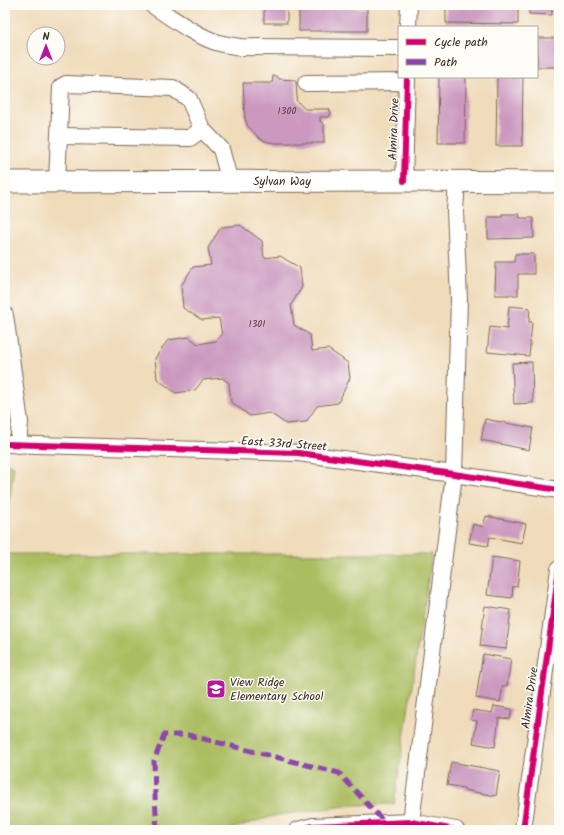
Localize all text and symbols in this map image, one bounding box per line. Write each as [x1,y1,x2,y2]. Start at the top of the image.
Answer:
north arrow [26,26,66,66]
legend [398,26,538,78]
text: N [43,28,50,46]
text: Cycle path [434,33,488,52]
text: Path [434,53,457,72]
street label: Almira Drive [383,97,405,160]
house number: 1300 [278,103,296,119]
street label: Sylvan Way [253,172,311,191]
house number: 1301 [249,316,266,332]
street label: East 33rd Street [240,432,328,457]
street label: Almira Drive [516,665,544,730]
place label: View Ridge Elementary School [230,673,323,706]
school or university icon: View Ridge Elementary School [205,678,227,700]

